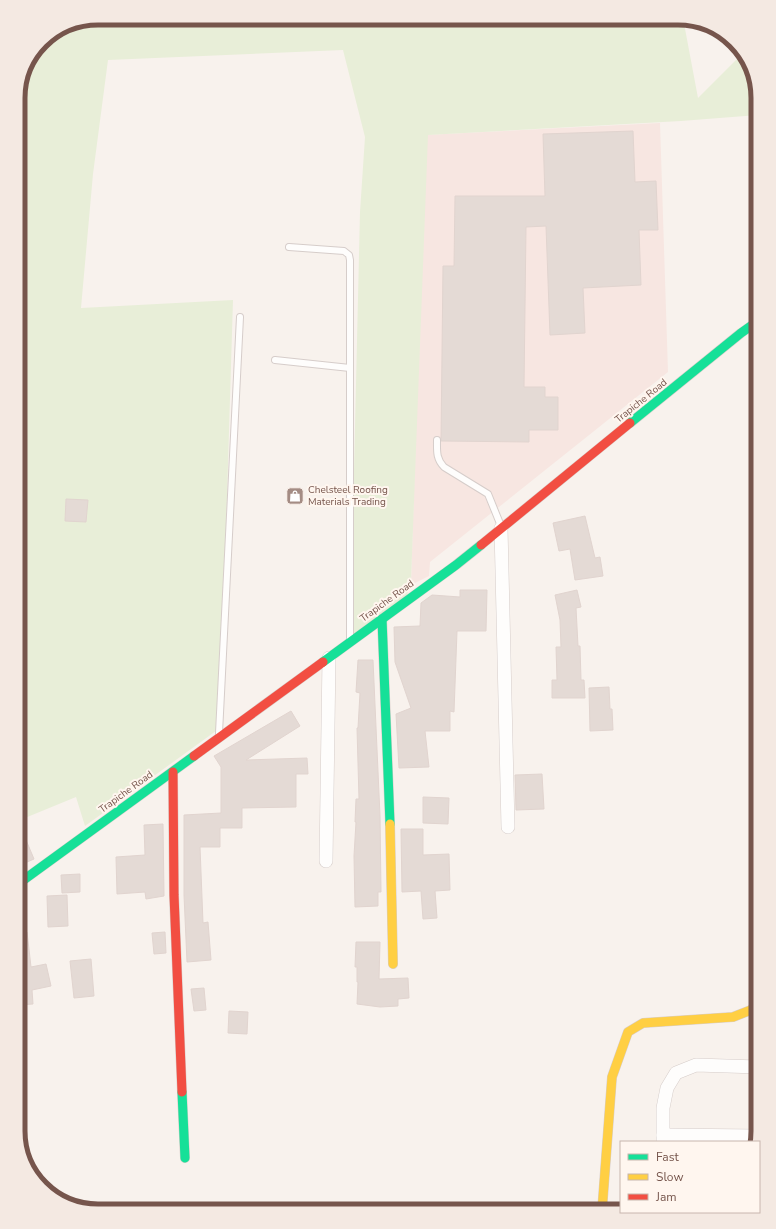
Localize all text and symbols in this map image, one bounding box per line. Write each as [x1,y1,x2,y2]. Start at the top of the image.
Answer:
street label: Trapiche Road [612,375,670,426]
place label: Chelsteel Roofing Materials Trading [308,483,388,509]
shop icon: Chelsteel Roofing Materials Trading [285,486,305,506]
street label: Trapiche Road [357,577,417,625]
street label: Trapiche Road [96,768,156,816]
legend [620,1141,760,1213]
text: Fast [656,1149,679,1165]
text: Slow [656,1169,684,1185]
text: Jam [655,1189,677,1205]

